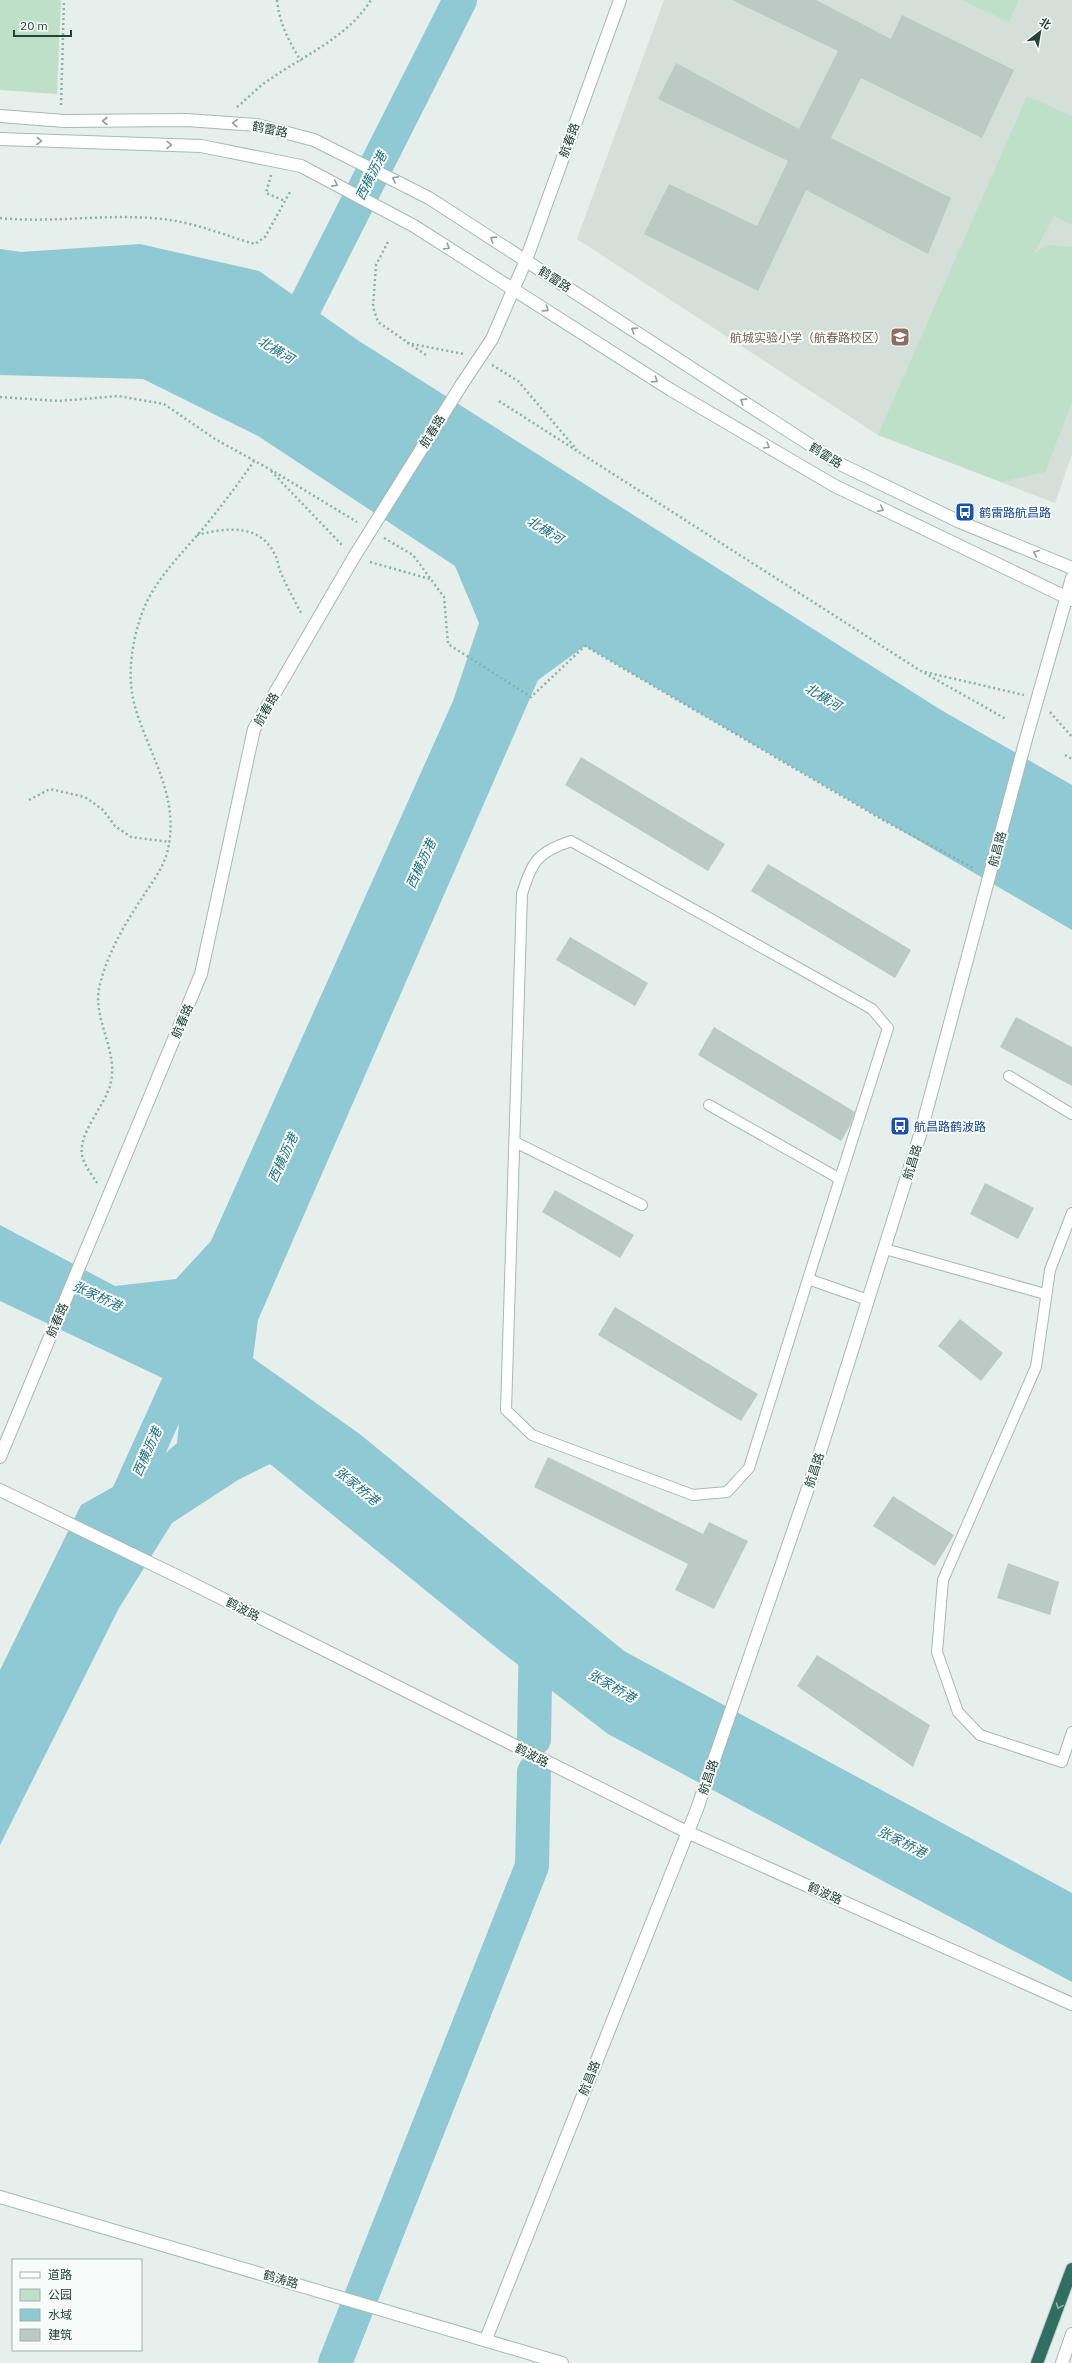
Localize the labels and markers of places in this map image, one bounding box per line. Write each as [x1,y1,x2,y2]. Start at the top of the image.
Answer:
school or university icon: 航城实验小学（航春路校区） [889,326,911,348]
place label: 航城实验小学（航春路校区） [730,330,886,345]
bus stop icon: 鹤雷路航昌路 [954,501,976,523]
place label: 鹤雷路航昌路 [979,505,1051,520]
bus stop icon: 航昌路鹤波路 [889,1115,911,1137]
place label: 航昌路鹤波路 [914,1119,986,1134]

